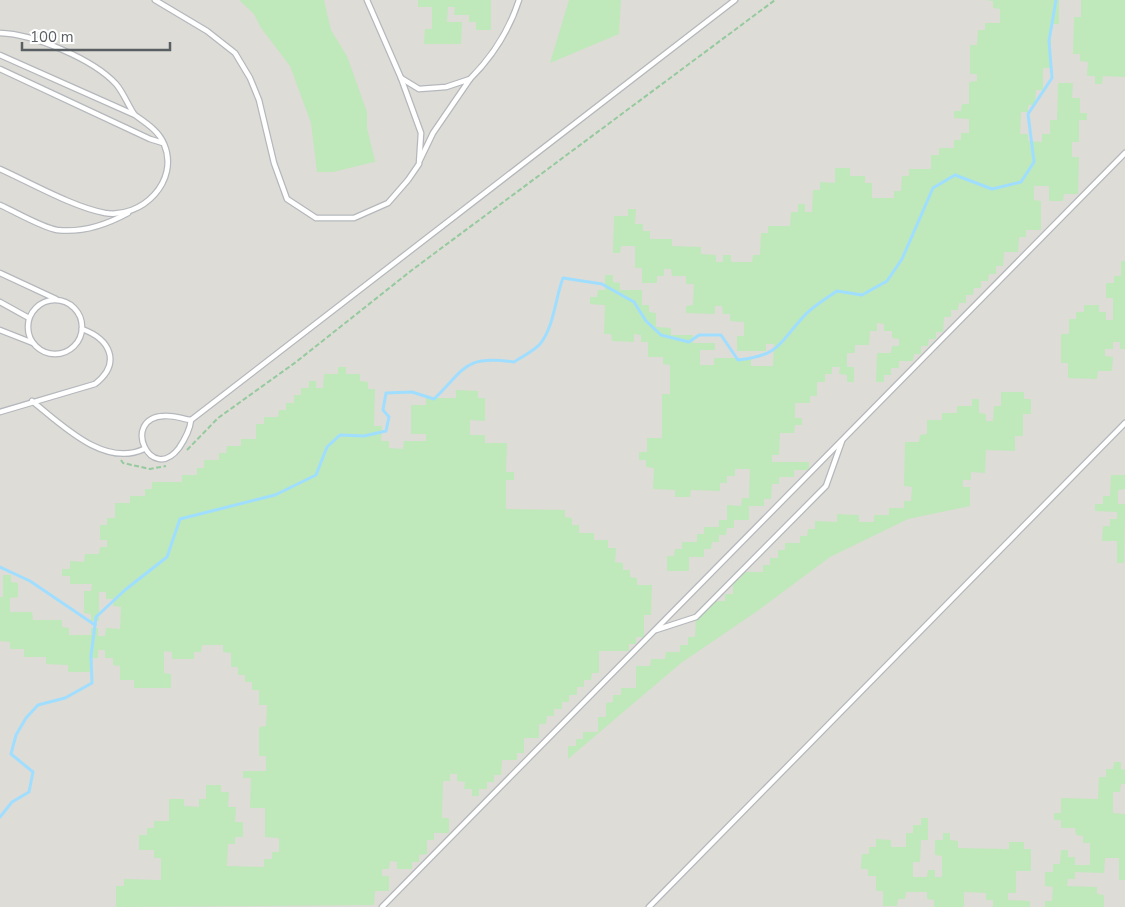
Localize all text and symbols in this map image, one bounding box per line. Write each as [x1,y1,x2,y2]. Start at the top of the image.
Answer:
scale bar [22,20,170,52]
text: 100 m [30,27,74,47]

